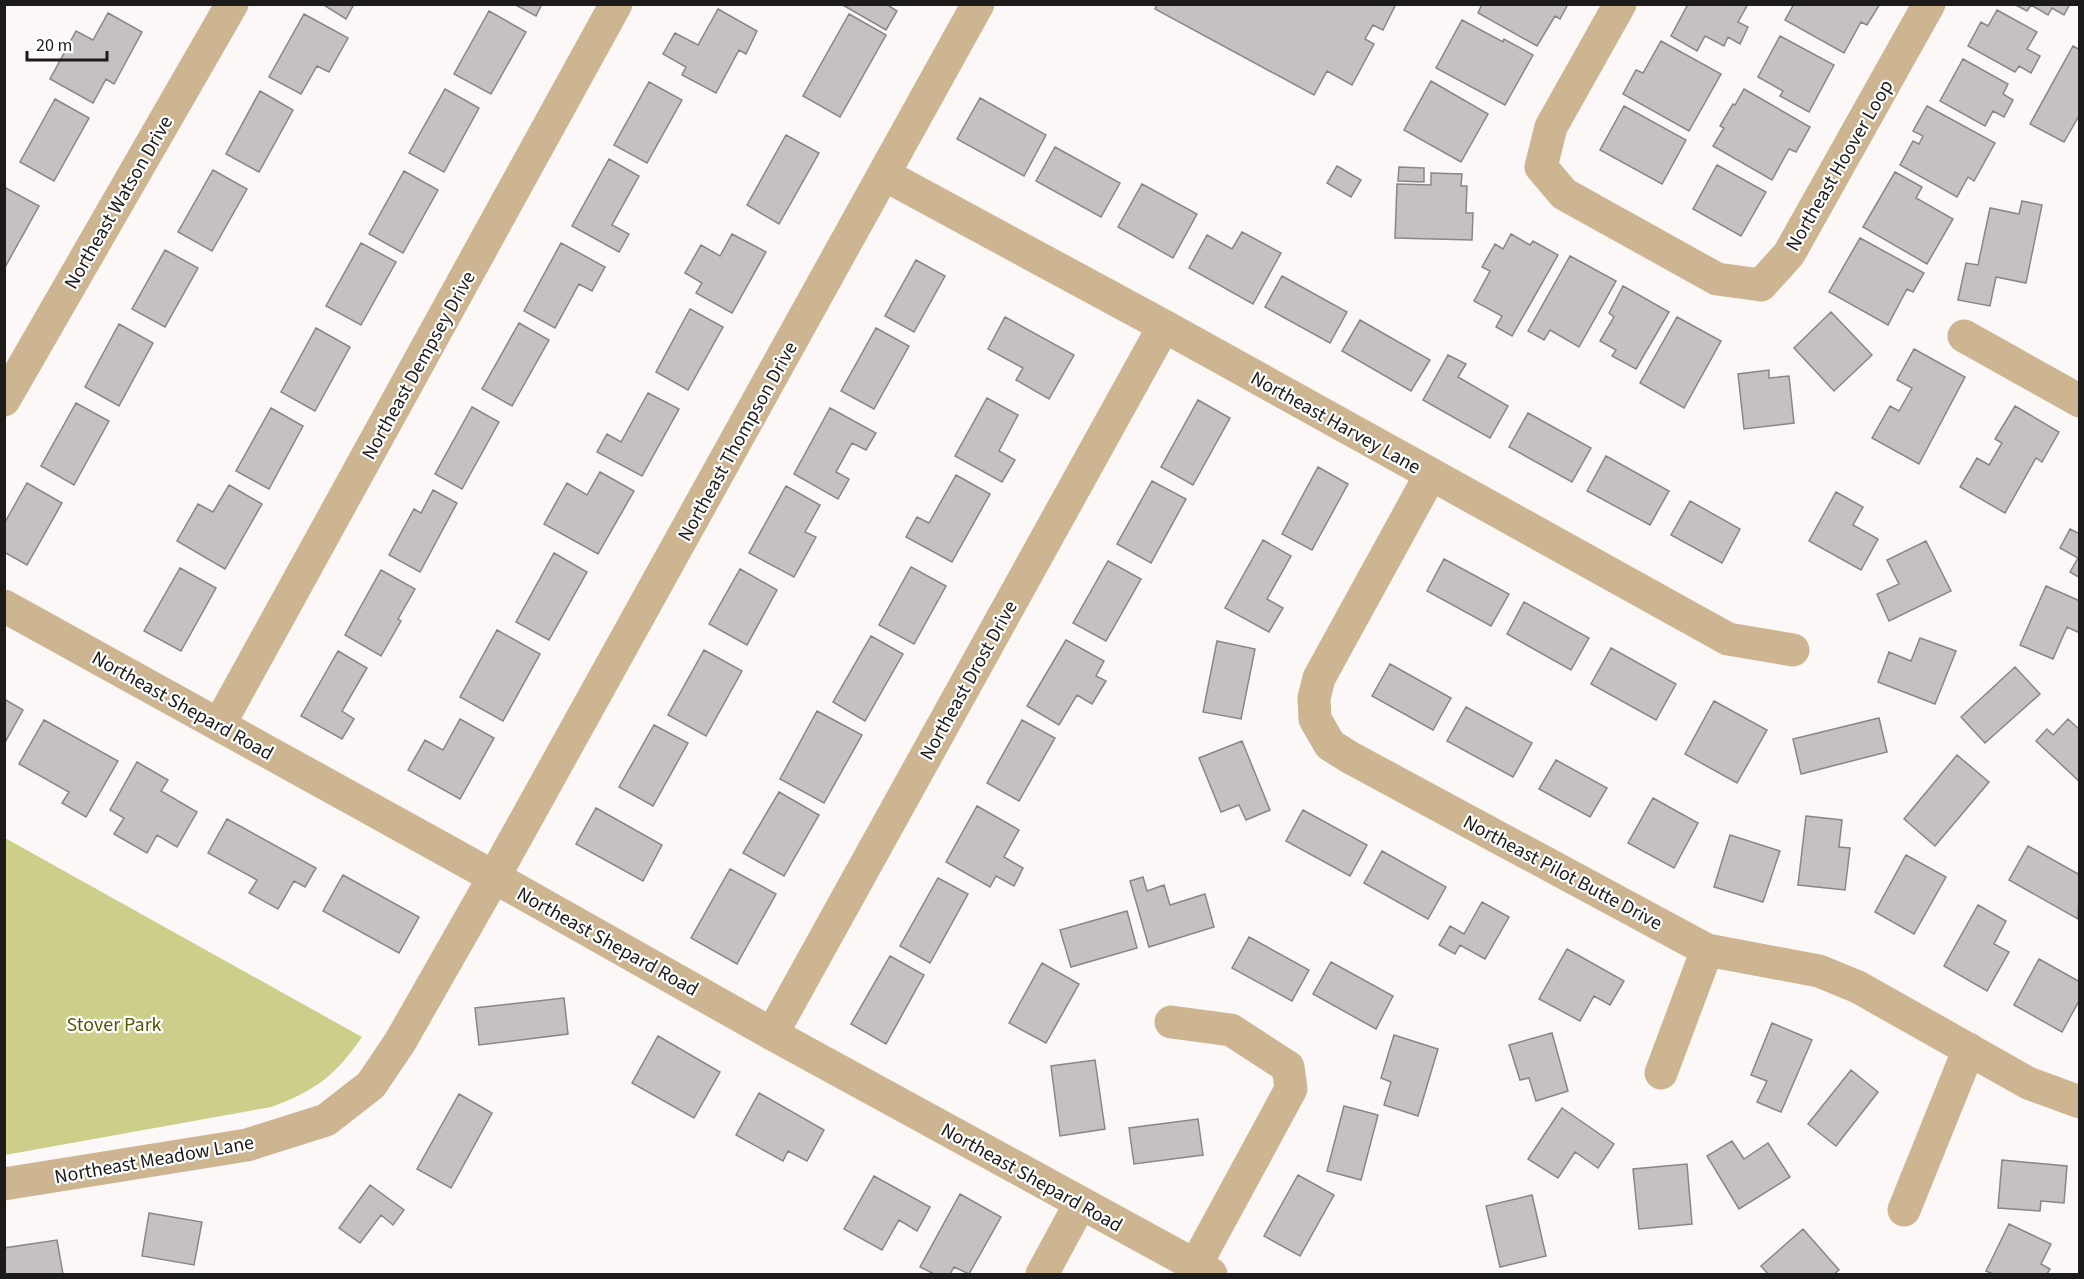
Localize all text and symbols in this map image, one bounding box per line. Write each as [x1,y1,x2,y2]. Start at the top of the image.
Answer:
scale bar [27,24,106,62]
text: 20 m [36,33,72,58]
street label: Northeast Hoover Loop [1779,75,1900,256]
street label: Northeast Watson Drive [58,111,180,294]
street label: Northeast Dempsey Drive [355,266,482,465]
street label: Northeast Thompson Drive [671,336,805,546]
street label: Northeast Harvey Lane [1245,364,1426,481]
street label: Northeast Drost Drive [913,595,1024,765]
street label: Northeast Shepard Road [87,644,279,768]
street label: Northeast Pilot Butte Drive [1458,808,1667,937]
street label: Northeast Shepard Road [512,880,704,1004]
park label: Stover Park [67,1011,162,1039]
street label: Northeast Shepard Road [936,1116,1128,1240]
street label: Northeast Meadow Lane [52,1129,256,1191]

